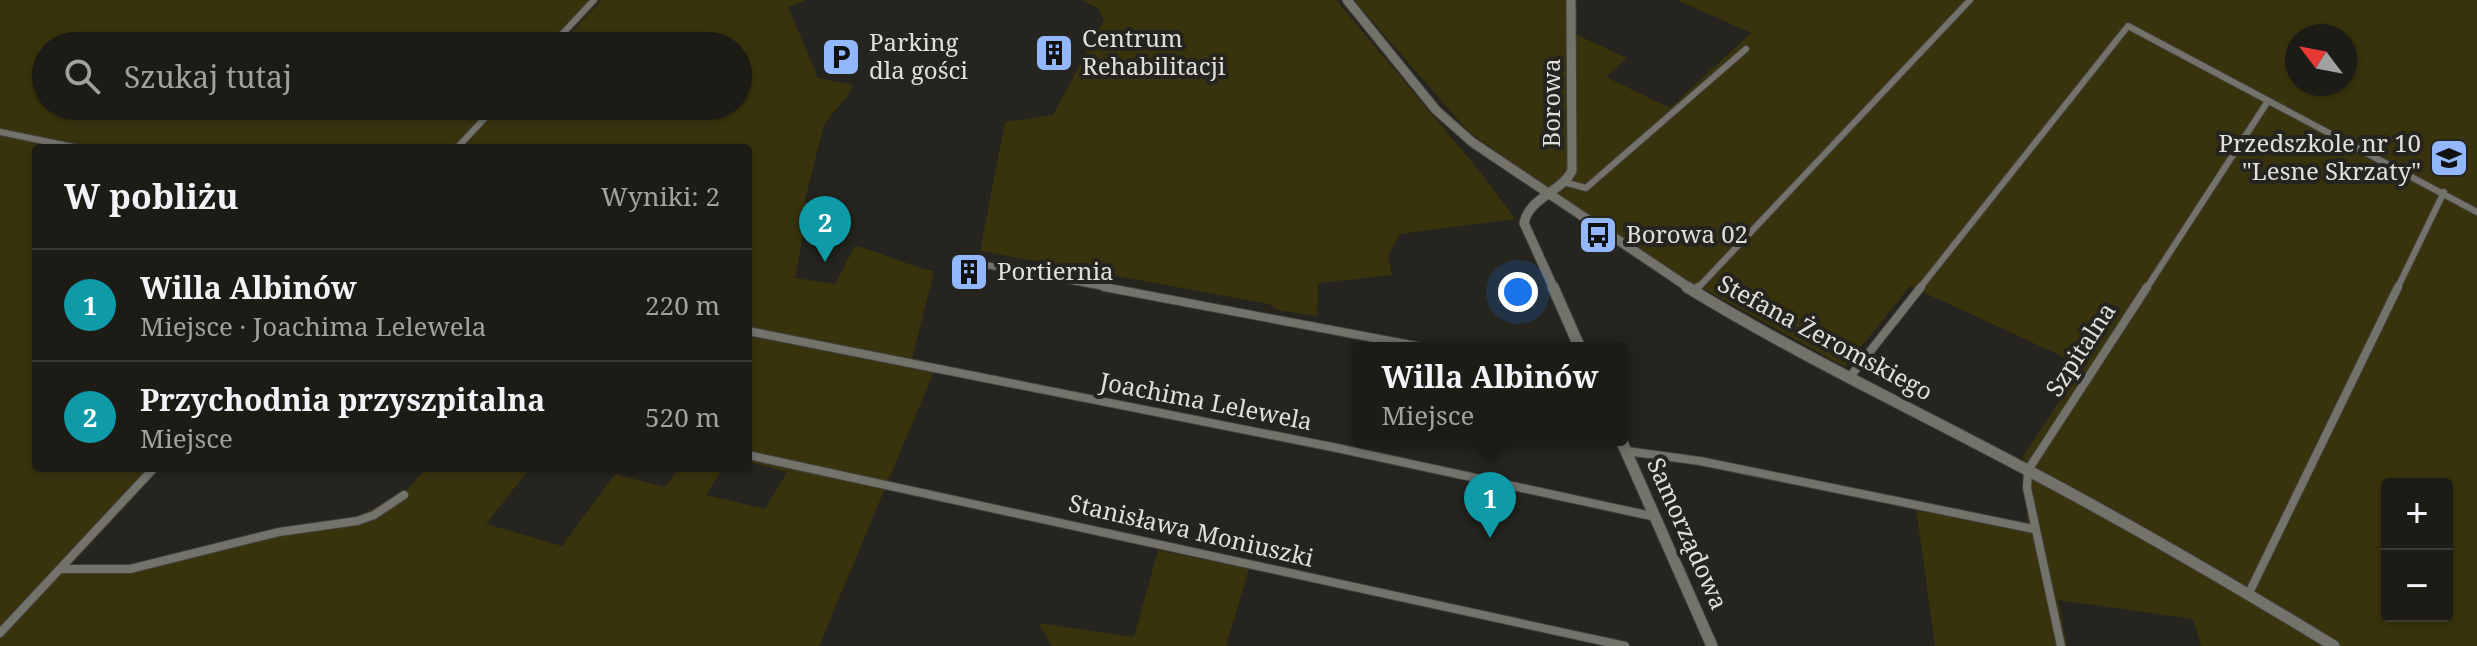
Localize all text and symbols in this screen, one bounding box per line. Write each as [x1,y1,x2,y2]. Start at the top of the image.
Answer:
place label: Centrum Rehabilitacji [1082,21,1226,82]
north arrow [2285,24,2357,96]
place label: Parking dla gości [869,25,968,86]
search box [32,32,752,120]
building icon: Centrum Rehabilitacji [1033,32,1075,74]
parking icon: Parking dla gości [820,36,862,78]
icon: search [60,54,104,98]
text: Szukaj tutaj [124,56,292,97]
street label: Borowa [1534,59,1567,147]
place label: Przedszkole nr 10 "Lesne Skrzaty" [2218,126,2421,187]
school or university icon: Przedszkole nr 10 "Lesne Skrzaty" [2428,137,2470,179]
text: W pobliżu [64,173,239,219]
text: Wyniki: 2 [601,178,720,214]
pin: 2 [799,196,851,262]
bus stop icon: Borowa 02 [1577,214,1619,256]
place label: Borowa 02 [1626,217,1748,250]
building icon: Portiernia [948,251,990,293]
place label: Portiernia [997,254,1114,287]
street label: Stefana Żeromskiego [1712,266,1939,407]
text: Willa Albinów [140,267,357,308]
your location [1498,272,1538,312]
text: 1 [83,287,97,323]
text: 220 m [645,287,720,323]
street label: Szpitalna [2037,296,2122,403]
text: Miejsce · Joachima Lelewela [140,308,486,344]
popup [1352,342,1628,446]
text: Willa Albinów [1382,356,1598,397]
street label: Joachima Lelewela [1096,364,1315,437]
text: Przychodnia przyszpitalna [140,379,545,420]
text: Miejsce [1382,397,1474,433]
text: 2 [83,399,97,435]
text: 520 m [645,399,720,435]
text: Miejsce [140,420,233,456]
street label: Samorządowa [1640,452,1737,615]
pin: 1 [1464,472,1516,538]
map controls [2381,478,2453,622]
button: + [2381,478,2453,550]
street label: Stanisława Moniuszki [1066,485,1317,574]
button: − [2381,550,2453,622]

